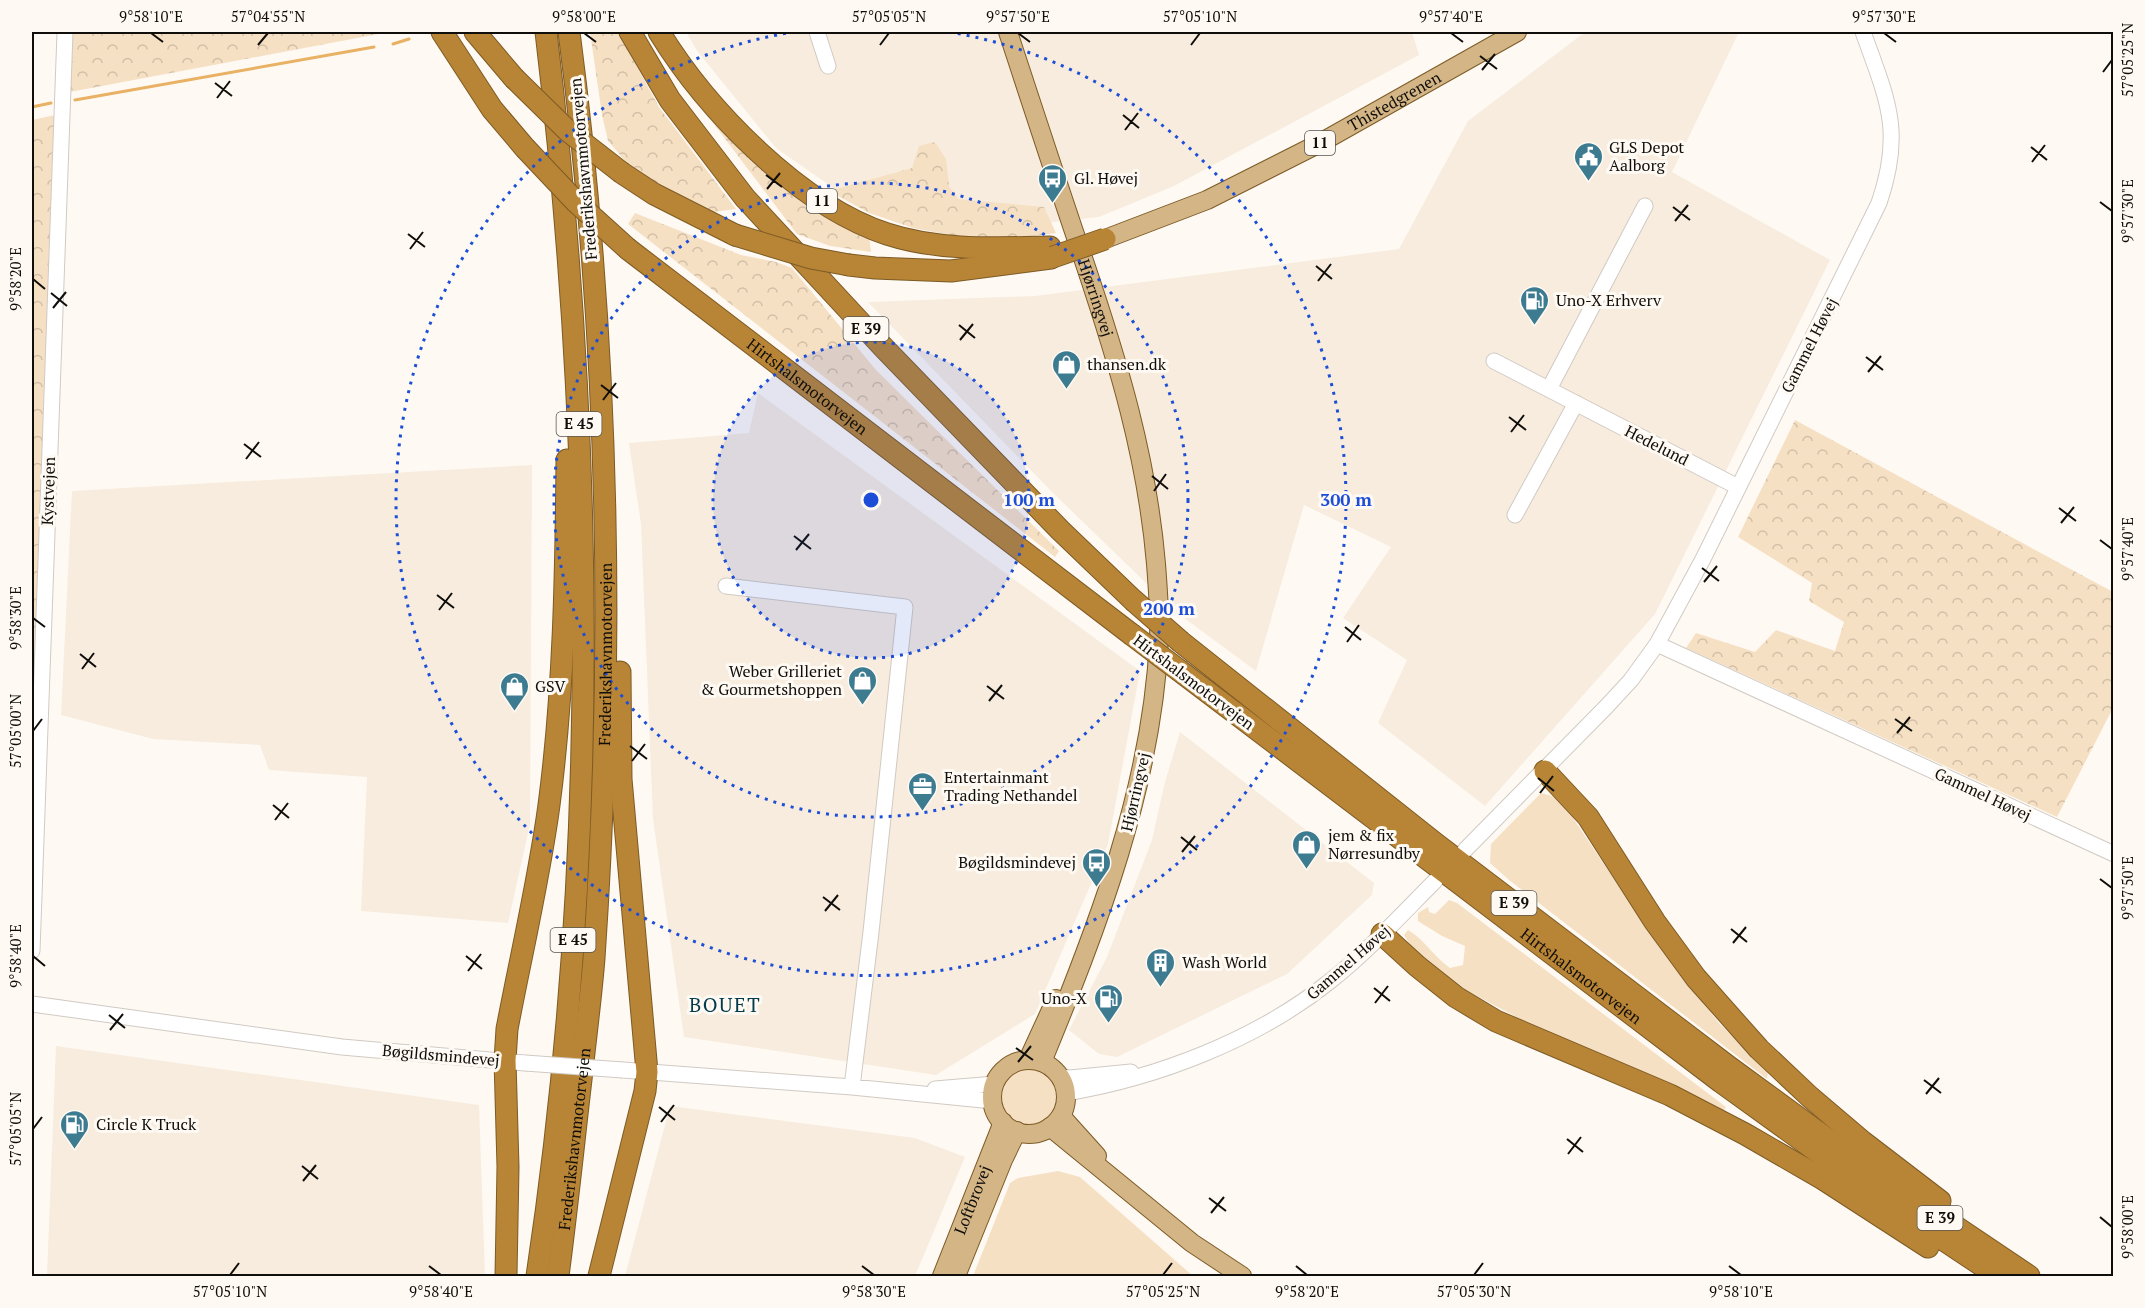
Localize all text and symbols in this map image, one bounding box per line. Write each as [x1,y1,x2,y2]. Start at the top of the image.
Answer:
text: 9°58'10"E [119,6,183,26]
text: 57°04'55"N [231,6,305,26]
text: 9°58'00"E [552,6,616,26]
text: 57°05'05"N [852,6,926,26]
text: 9°57'50"E [986,6,1050,26]
text: 57°05'10"N [1163,6,1237,26]
text: 9°57'40"E [1419,6,1483,26]
text: 9°57'30"E [1852,6,1916,26]
text: 57°05'25"N [2117,23,2137,97]
street label: Thistedgrenen [1344,66,1445,136]
street label: Frederikshavnmotorvejen [564,77,602,261]
road number: 11 [1305,131,1335,155]
place label: GLS Depot Aalborg [1609,136,1684,176]
public building icon: GLS Depot Aalborg [1572,140,1604,182]
bus stop icon: Gl. Høvej [1037,162,1069,204]
place label: Gl. Høvej [1074,167,1138,189]
text: 9°57'30"E [2117,179,2137,243]
road number: 11 [807,189,837,213]
text: 9°58'20"E [5,247,25,311]
street label: Hjørringvej [1073,256,1119,339]
fuel station icon: Uno-X Erhverv [1519,284,1551,326]
place label: Uno-X Erhverv [1556,289,1662,311]
street label: Gammel Høvej [1776,294,1842,396]
road number: E 39 [844,317,888,341]
street label: Hirtshalsmotorvejen [743,333,873,440]
shop icon: thansen.dk [1050,348,1082,390]
place label: thansen.dk [1087,353,1167,375]
road number: E 45 [556,412,602,436]
street label: Hedelund [1621,420,1693,471]
street label: Kystvejen [36,456,60,526]
text: 100 m [1003,487,1055,511]
text: 300 m [1320,487,1372,511]
centre of rings [861,490,881,510]
text: 9°57'40"E [2117,517,2137,581]
street label: Frederikshavnmotorvejen [593,562,617,746]
text: 9°58'30"E [5,586,25,650]
text: 200 m [1143,596,1195,620]
street label: Hirtshalsmotorvejen [1129,629,1259,735]
place label: Weber Grilleriet & Gourmetshoppen [700,660,842,700]
shop icon: Weber Grilleriet & Gourmetshoppen [847,664,879,706]
shop icon: GSV [498,670,530,712]
place label: GSV [535,675,566,697]
text: 57°05'00"N [5,694,25,768]
street label: Hjørringvej [1115,750,1155,834]
street label: Gammel Høvej [1931,762,2035,826]
place label: Entertainmant Trading Nethandel [944,766,1078,806]
office icon: Entertainmant Trading Nethandel [907,770,939,812]
place label: jem & fix Nørresundby [1328,824,1421,864]
shop icon: jem & fix Nørresundby [1291,828,1323,870]
bus stop icon: Bøgildsmindevej [1081,846,1113,888]
place label: Bøgildsmindevej [958,851,1076,873]
text: 9°57'50"E [2117,856,2137,920]
road number: E 39 [1492,891,1537,915]
street label: Gammel Høvej [1301,920,1395,1004]
street label: Hirtshalsmotorvejen [1516,923,1647,1029]
text: 9°58'40"E [5,924,25,988]
road number: E 45 [550,928,596,952]
building icon: Wash World [1145,946,1177,988]
place label: Wash World [1182,951,1267,973]
fuel station icon: Uno-X [1092,982,1124,1024]
place label: Uno-X [1041,987,1087,1009]
district label: BOUET [689,991,761,1018]
street label: Bøgildsmindevej [381,1039,501,1071]
street label: Frederikshavnmotorvejen [553,1046,596,1231]
text: 57°05'05"N [5,1092,25,1166]
fuel station icon: Circle K Truck [59,1108,91,1150]
place label: Circle K Truck [96,1113,197,1135]
street label: Loftbrovej [949,1162,996,1238]
text: 9°58'00"E [2117,1195,2137,1259]
road number: E 39 [1918,1206,1962,1230]
text: 57°05'10"N [193,1281,267,1301]
text: 9°58'40"E [409,1281,473,1301]
text: 9°58'30"E [842,1281,906,1301]
text: 57°05'25"N [1126,1281,1200,1301]
text: 9°58'20"E [1275,1281,1339,1301]
text: 57°05'30"N [1437,1281,1511,1301]
text: 9°58'10"E [1709,1281,1773,1301]

